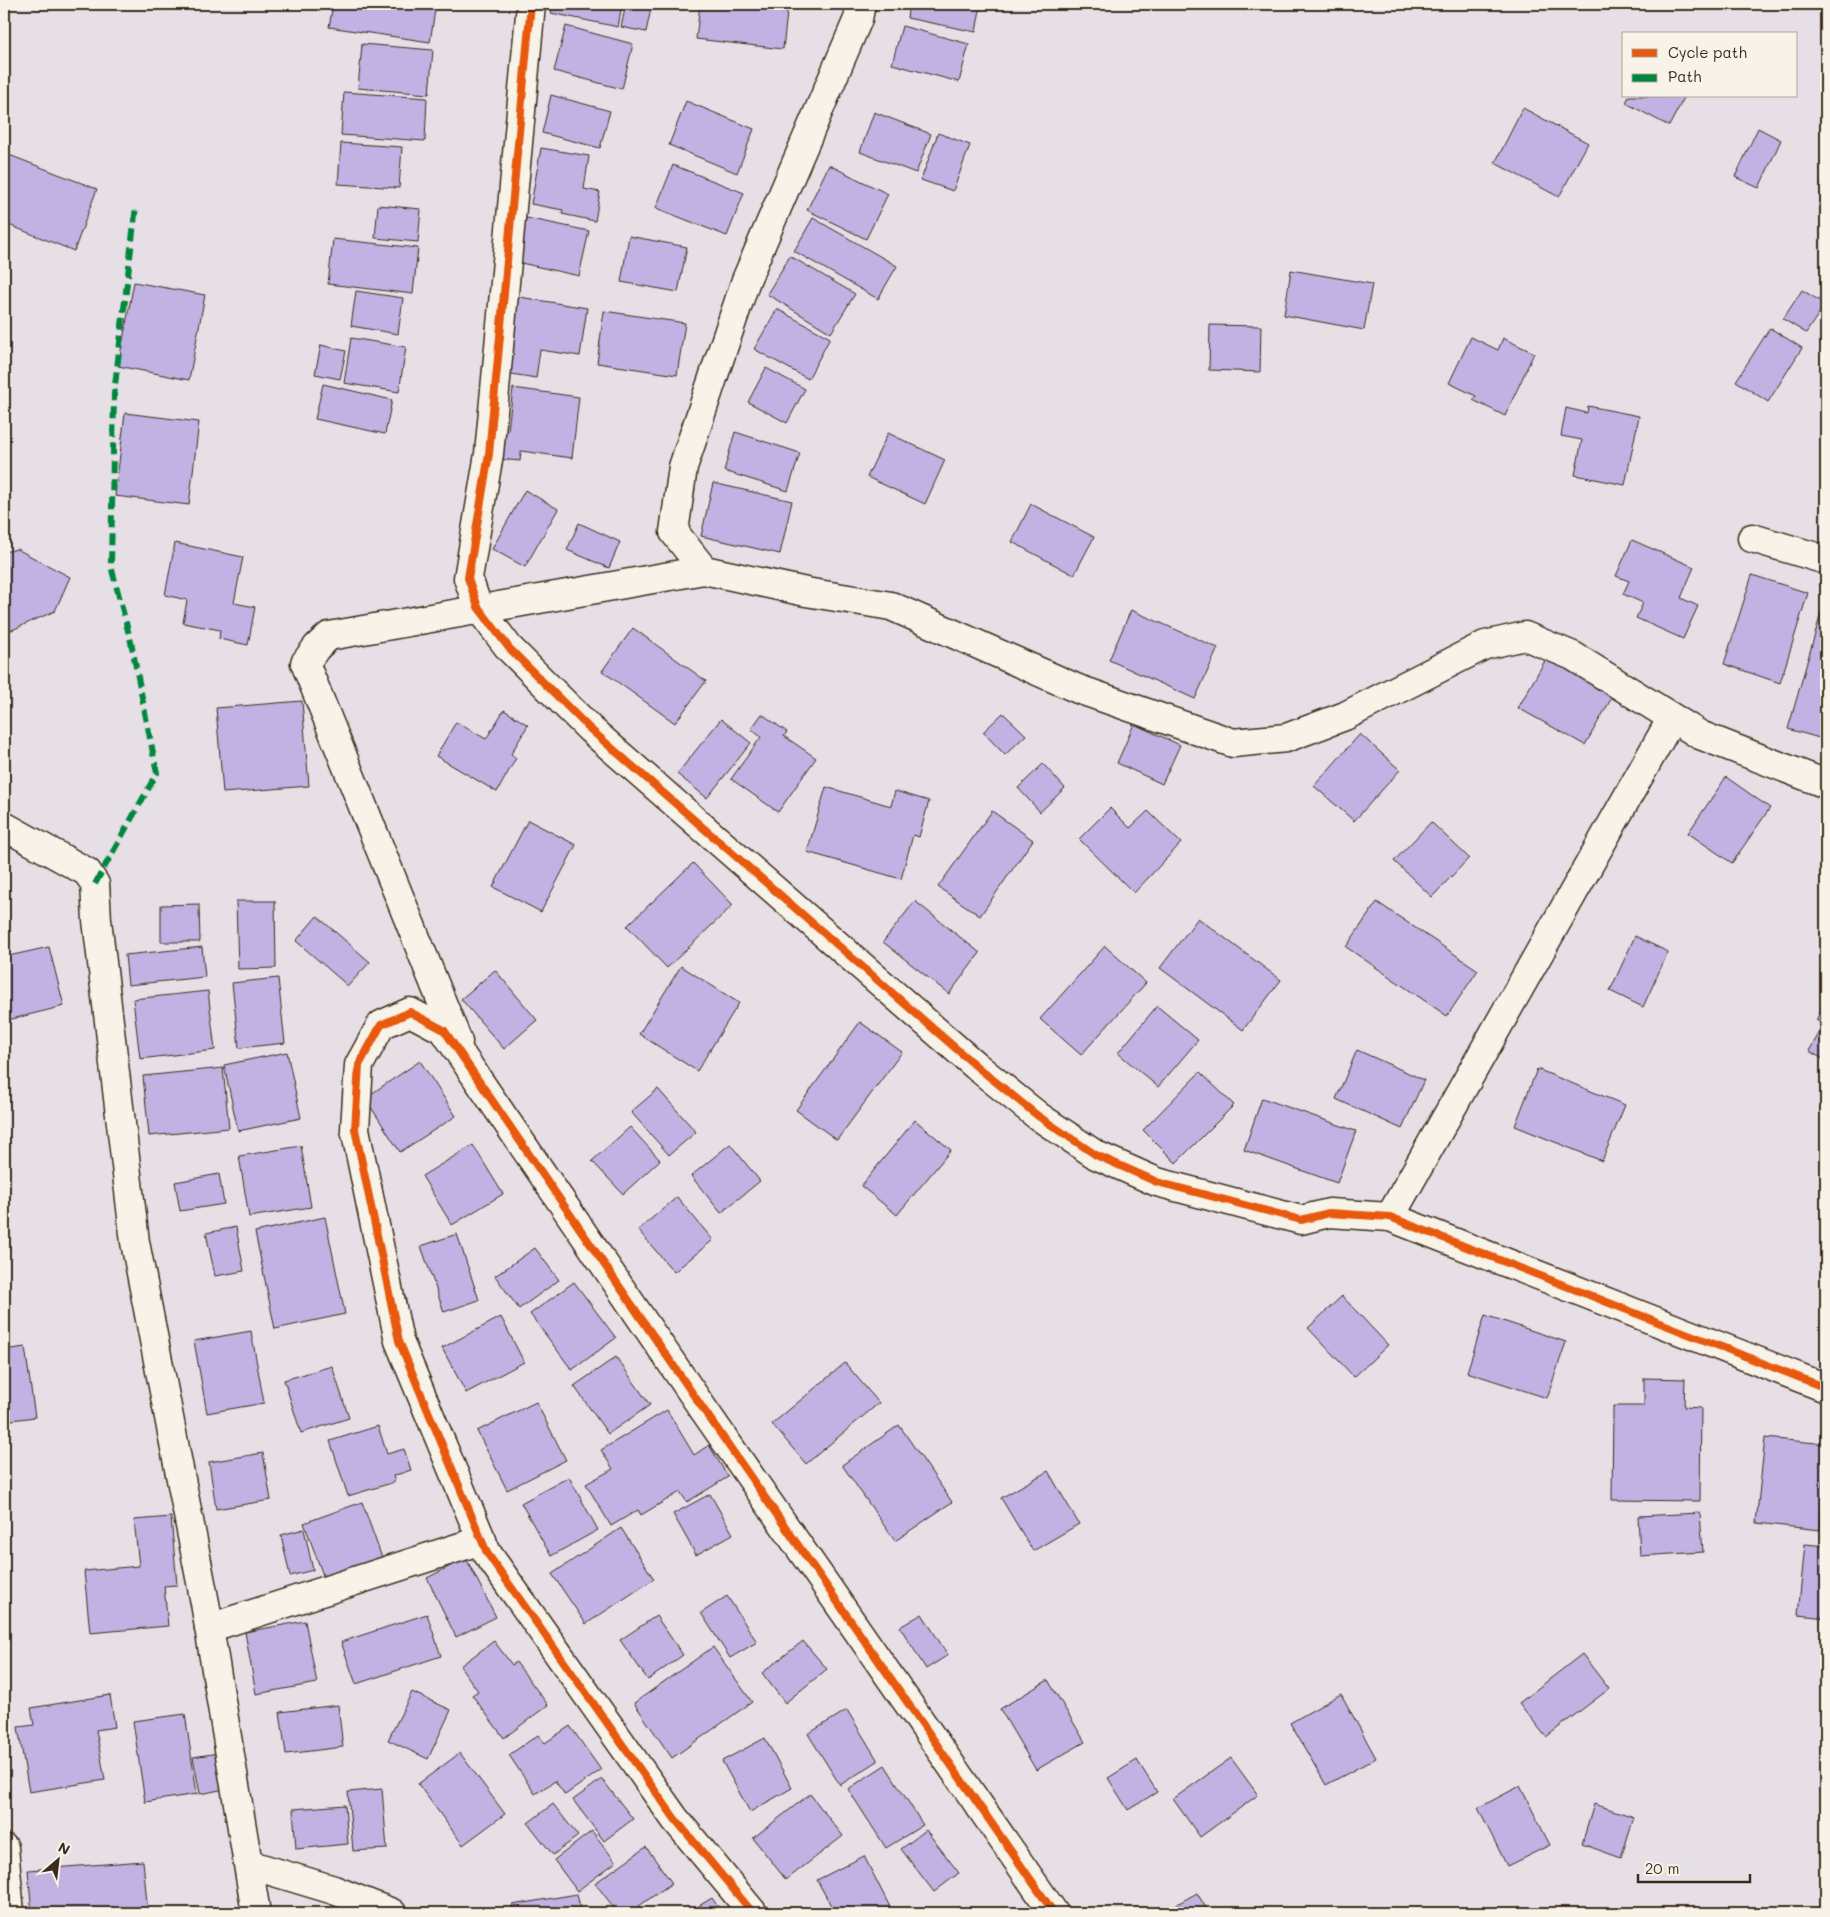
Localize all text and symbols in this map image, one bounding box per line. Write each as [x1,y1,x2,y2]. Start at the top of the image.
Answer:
legend [1622,32,1798,98]
text: Cycle path [1668,42,1747,62]
text: Path [1668,66,1702,86]
north arrow [32,1834,82,1884]
text: N [55,1837,73,1859]
scale bar [1638,1852,1750,1884]
text: 20 m [1645,1858,1679,1878]

